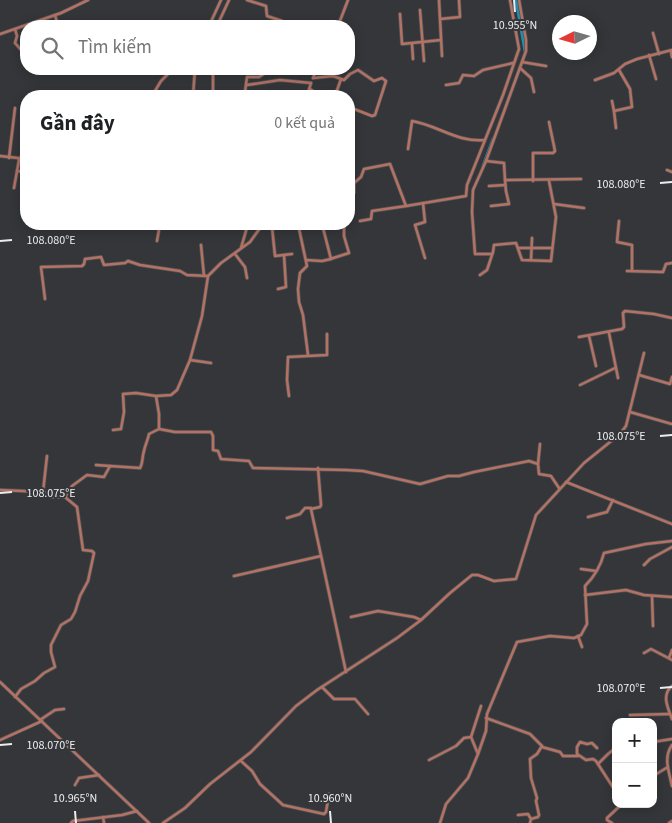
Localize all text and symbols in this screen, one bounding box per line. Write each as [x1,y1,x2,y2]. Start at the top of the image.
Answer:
north arrow [552,15,597,60]
text: 10.955°N [493,17,537,34]
search box [20,20,355,75]
icon: search [38,34,66,62]
text: Tìm kiếm [78,34,152,61]
text: Gần đây [40,108,115,138]
text: 0 kết quả [274,112,335,134]
text: 108.080°E [596,176,646,193]
text: 108.080°E [26,232,76,249]
text: 108.075°E [596,428,646,445]
text: 108.075°E [26,485,76,502]
text: 108.070°E [596,680,646,697]
map controls [612,718,657,808]
button: + [612,718,657,763]
text: 108.070°E [26,737,76,754]
button: − [612,763,657,808]
text: 10.965°N [53,790,97,807]
text: 10.960°N [308,790,352,807]

